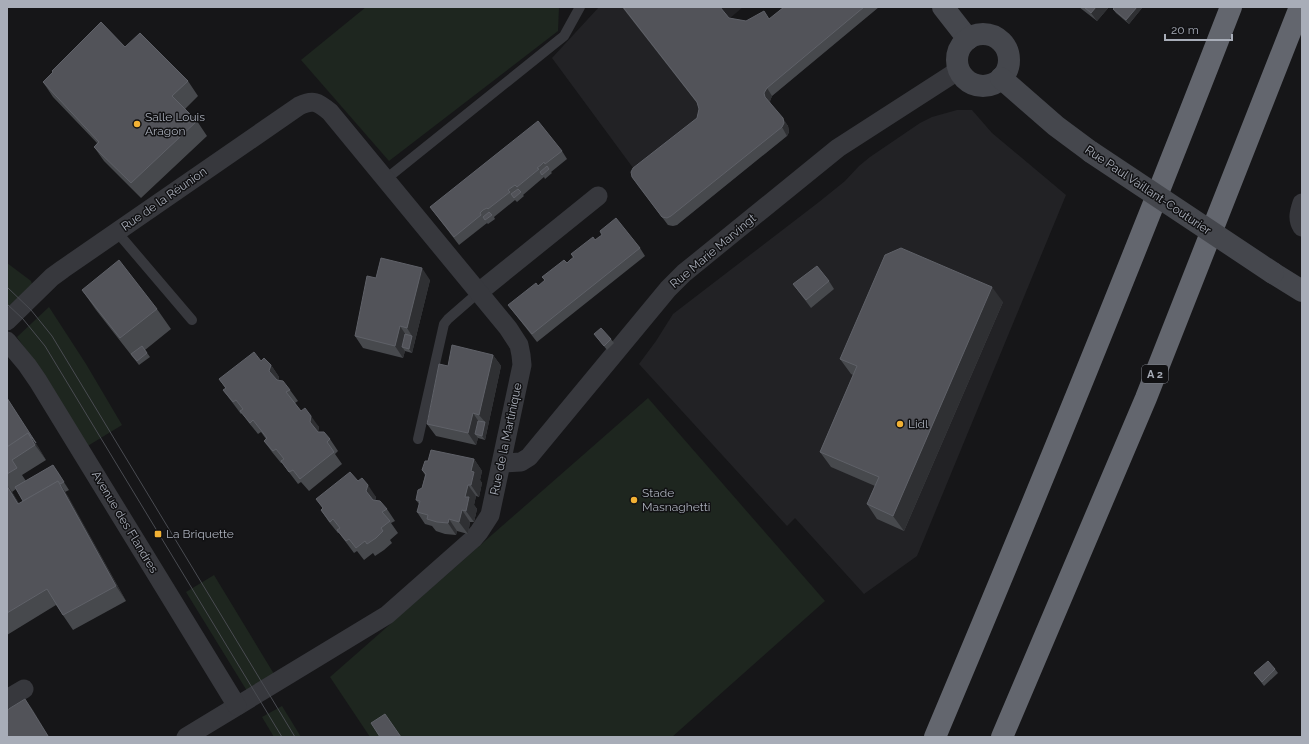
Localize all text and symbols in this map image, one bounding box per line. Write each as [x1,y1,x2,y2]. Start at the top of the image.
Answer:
scale bar [1165,16,1232,42]
text: 20 m [1171,23,1199,37]
place label: Salle Louis Aragon [145,110,205,138]
marker: Salle Louis Aragon [132,119,142,129]
street label: Rue Paul Vaillant-Couturier [1082,143,1214,238]
street label: Rue de la Réunion [119,164,209,234]
street label: Rue Marie Marvingt [667,211,759,291]
road number: A 2 [1142,365,1168,383]
street label: Rue de la Martinique [487,382,525,496]
place label: Lidl [908,417,929,431]
marker: Lidl [895,419,905,429]
street label: Avenue des Flandres [89,468,161,576]
place label: Stade Masnaghetti [642,486,710,514]
marker: Stade Masnaghetti [629,495,639,505]
place label: La Briquette [166,527,234,541]
marker: La Briquette [153,529,163,539]

